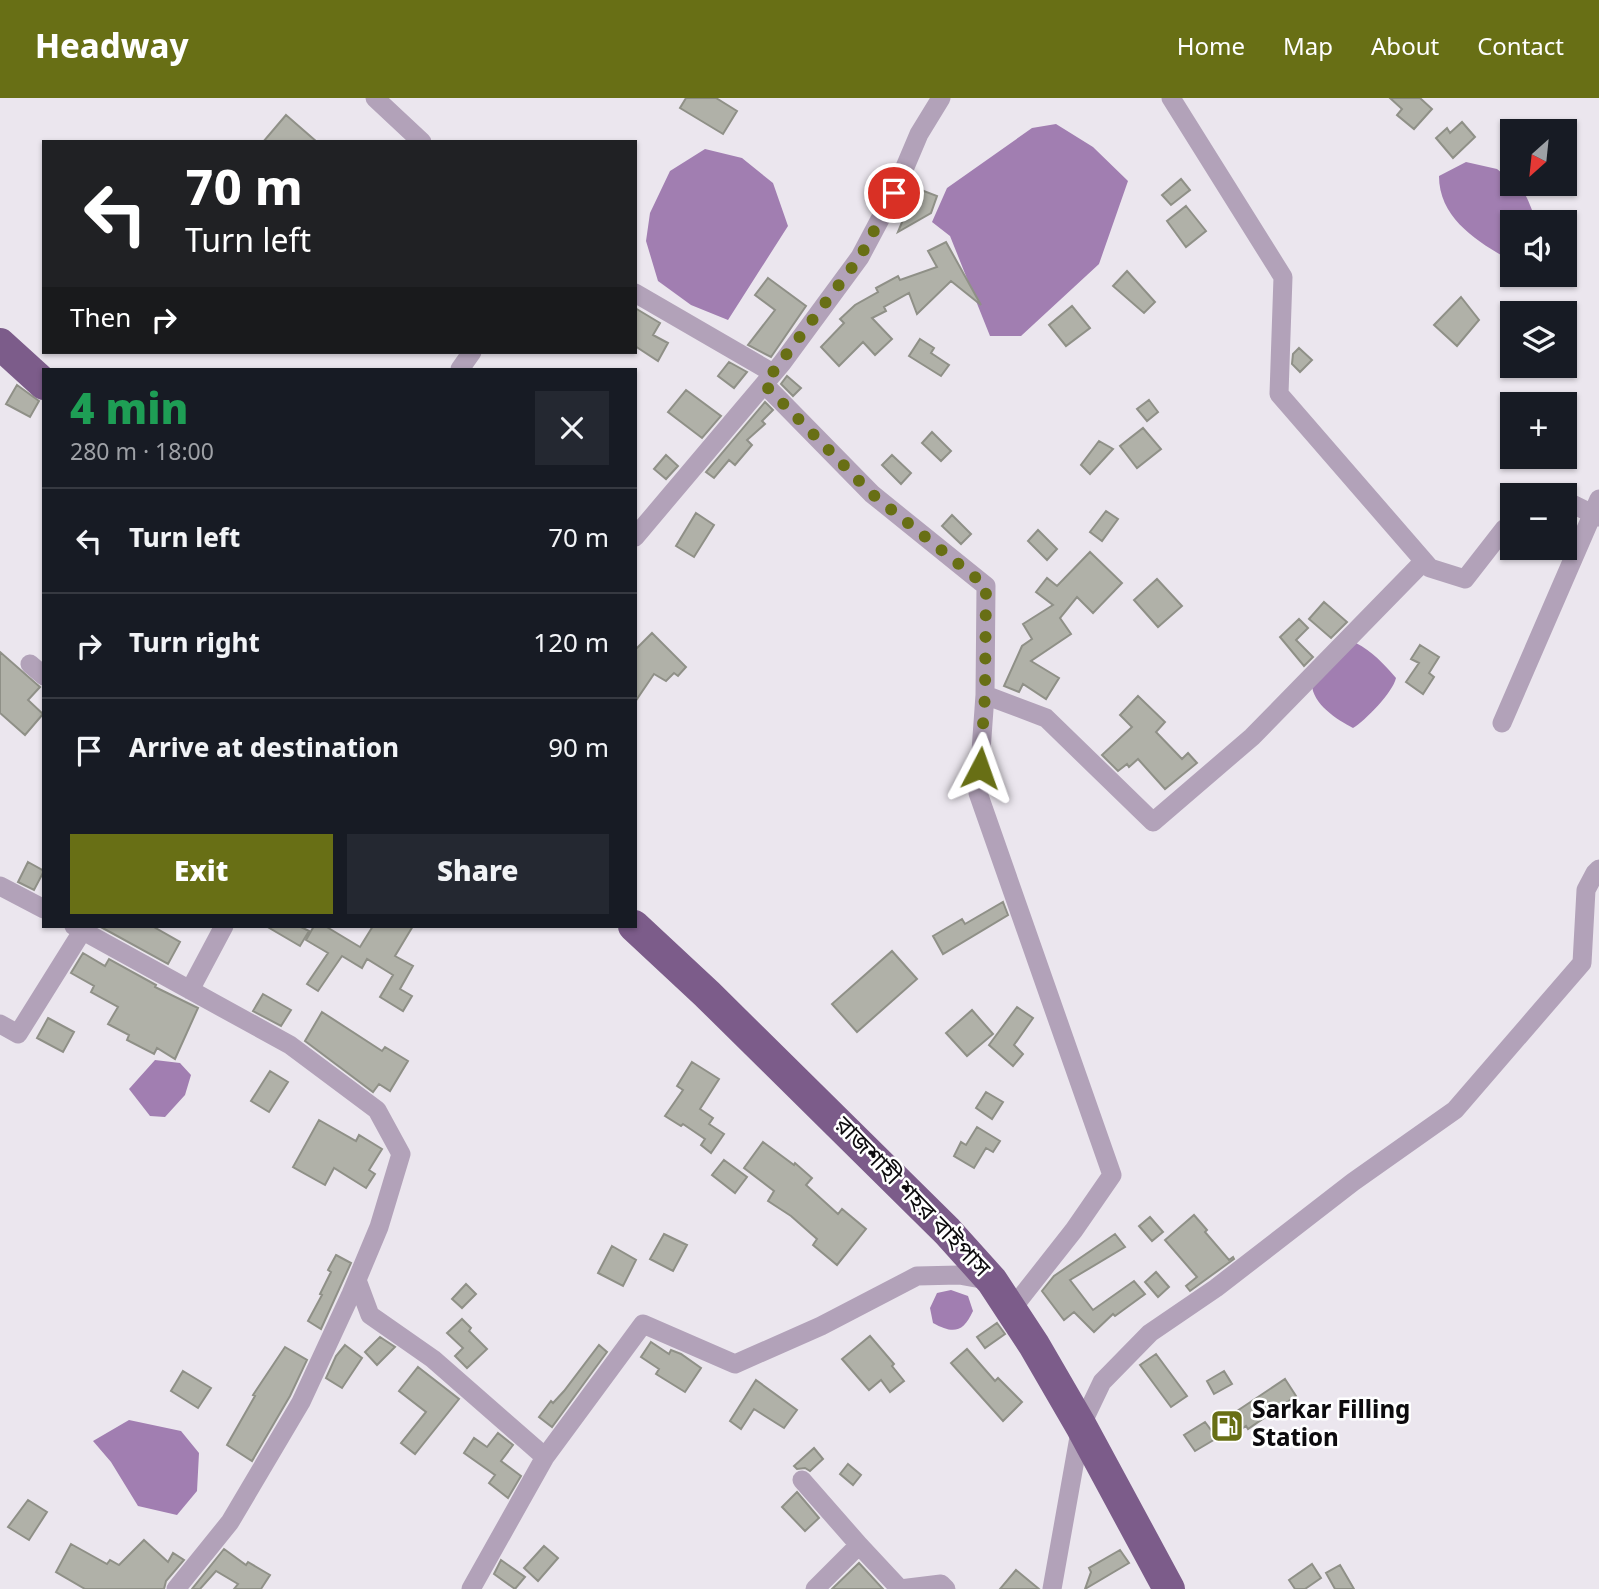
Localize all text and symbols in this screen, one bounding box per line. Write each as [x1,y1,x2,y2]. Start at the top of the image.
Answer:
text: Headway [35,28,189,71]
text: Home [1177,33,1245,65]
text: Map [1283,33,1333,65]
text: About [1371,33,1439,65]
text: Contact [1477,33,1564,65]
north arrow [1500,119,1577,196]
map controls [1500,119,1577,560]
text: 70 m [185,160,303,225]
pin [864,163,924,223]
icon: left [70,168,161,259]
icon: arrive [875,174,913,212]
button: sound [1500,210,1577,287]
text: Turn left [185,223,311,265]
icon: right [145,301,183,339]
button: layers [1500,301,1577,378]
text: Then [70,303,131,338]
text: 4 min [70,385,188,441]
button: close [535,391,609,465]
button: + [1500,392,1577,469]
text: 280 m · 18:00 [70,439,214,469]
button: − [1500,483,1577,560]
icon: left [70,522,108,560]
text: Turn left [129,523,240,558]
text: 70 m [548,523,609,558]
icon: right [70,627,108,665]
text: Turn right [129,628,260,663]
text: 120 m [533,628,609,663]
position arrow [943,731,1017,805]
icon: arrive [70,732,108,770]
text: Arrive at destination [129,733,399,768]
text: 90 m [548,733,609,768]
button: Exit [70,834,333,914]
button: Share [347,834,609,914]
street label: রাজশাহী শহর বাইপাস [825,1110,997,1286]
place label: Sarkar Filling Station [1252,1396,1410,1456]
fuel station icon: Sarkar Filling Station [1208,1407,1246,1445]

